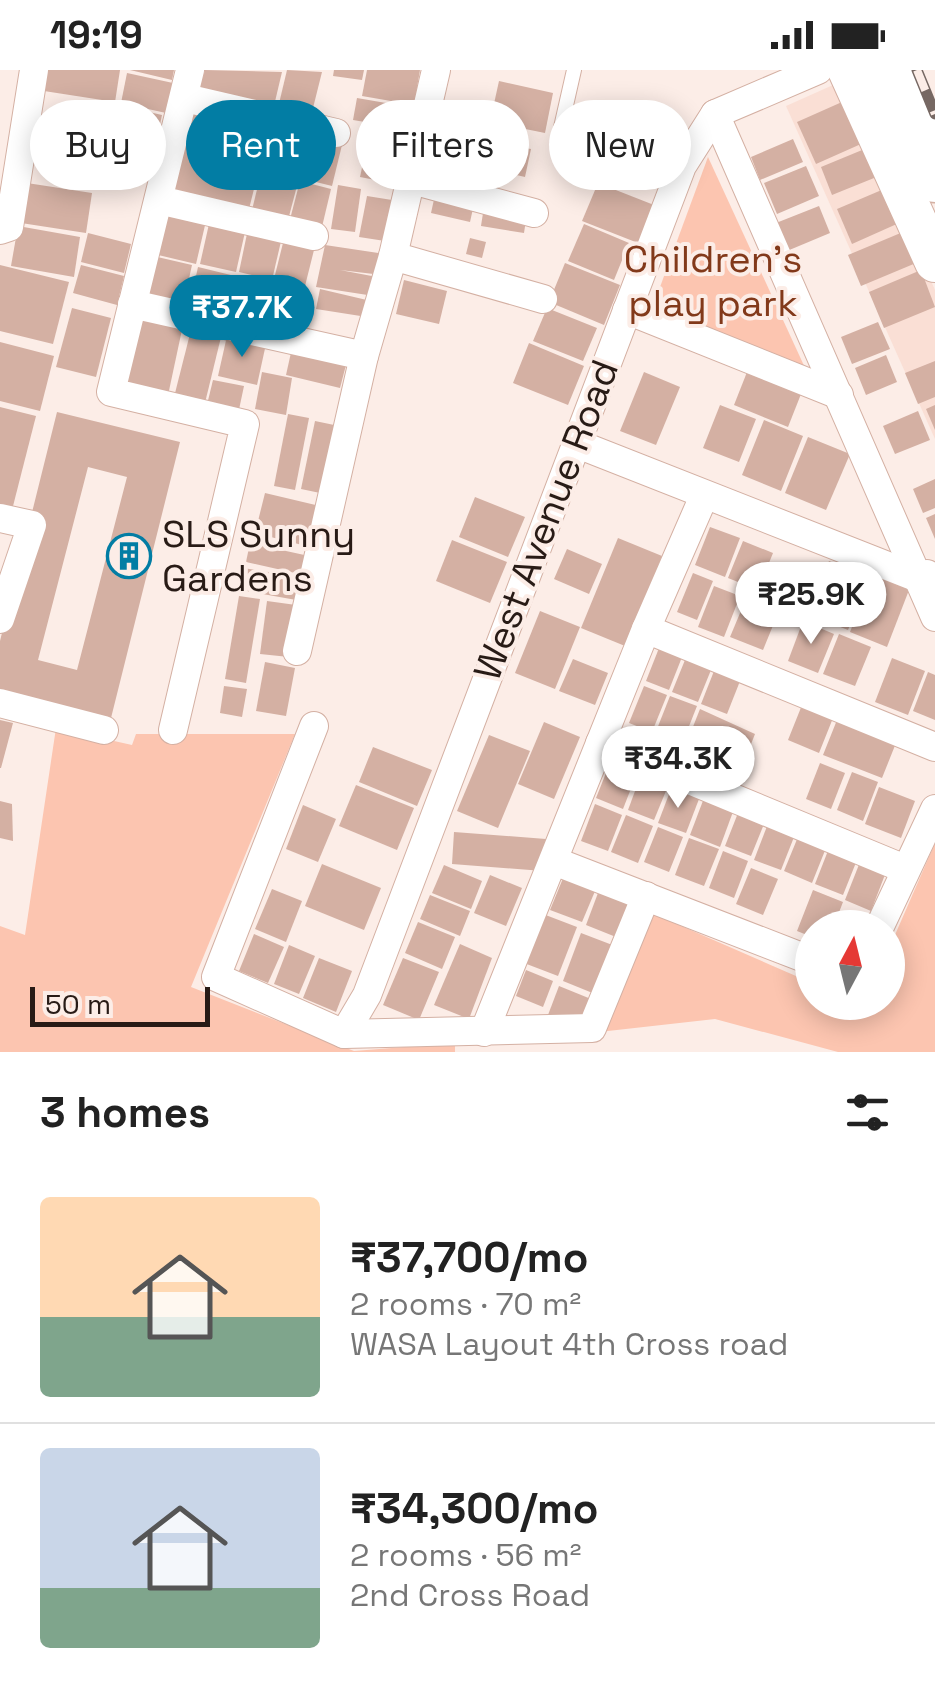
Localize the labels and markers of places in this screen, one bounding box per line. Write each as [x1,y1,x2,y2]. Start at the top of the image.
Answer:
pin: ₹37.7K [161,275,323,360]
place label: SLS Sunny Gardens [162,510,355,602]
building icon: SLS Sunny Gardens [106,533,152,579]
pin: ₹25.9K [730,562,892,647]
pin: ₹34.3K [597,726,759,811]

